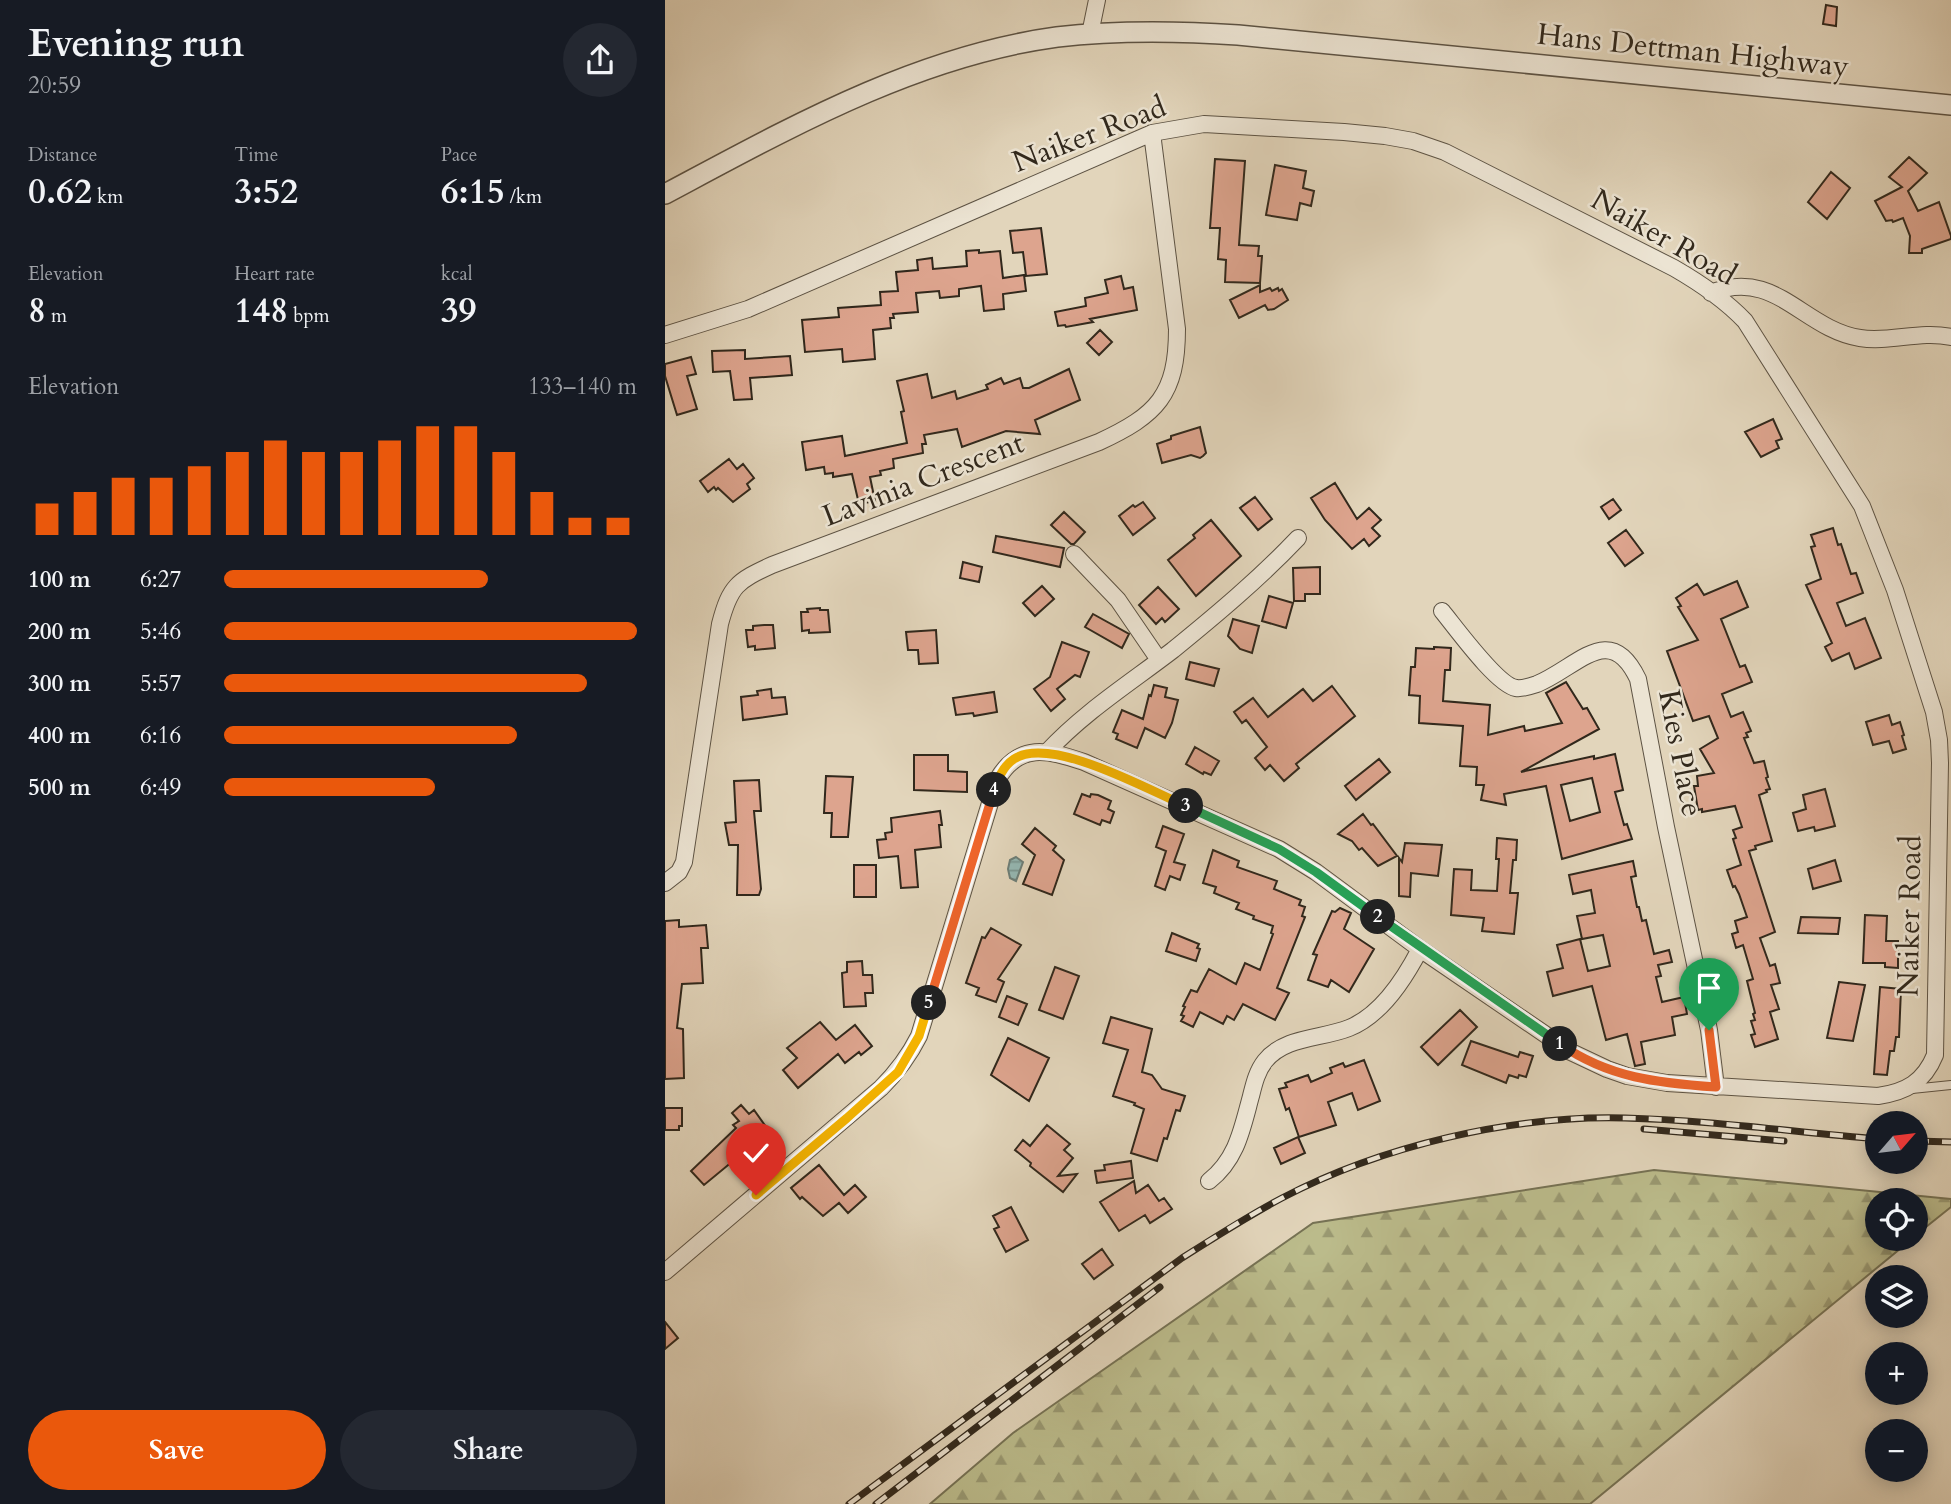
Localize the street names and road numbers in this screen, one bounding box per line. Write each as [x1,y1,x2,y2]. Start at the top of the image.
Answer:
street label: Hans Dettman Highway [1535,14,1851,87]
street label: Naiker Road [1006,86,1172,183]
street label: Naiker Road [1584,179,1744,296]
street label: Lavinia Crescent [817,422,1030,537]
street label: Kies Place [1648,686,1713,820]
street label: Naiker Road [1888,835,1931,997]

